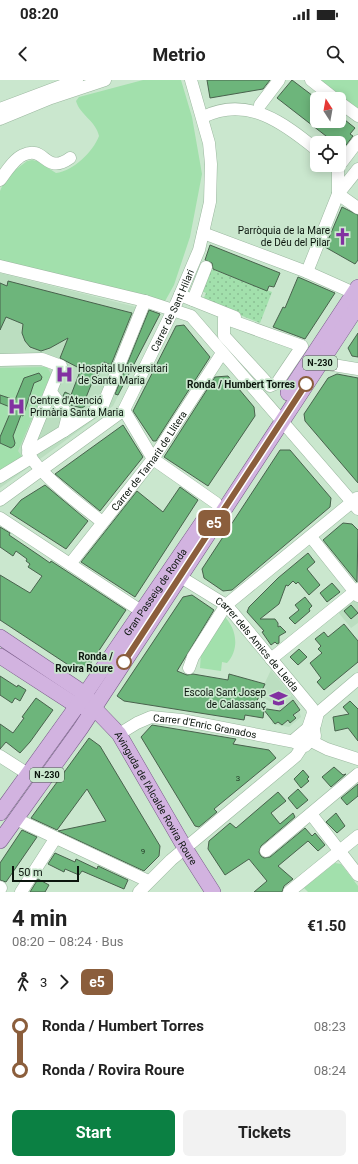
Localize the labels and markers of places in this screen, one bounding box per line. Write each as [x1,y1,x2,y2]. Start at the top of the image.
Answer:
place label: Parròquia de la Mare de Déu del Pilar [238,225,331,248]
church icon: Parròquia de la Mare de Déu del Pilar [333,226,353,246]
place label: Hospital Universitari de Santa Maria [78,363,168,386]
hospital icon: Hospital Universitari de Santa Maria [55,364,75,384]
marker: Ronda / Humbert Torres [298,376,314,392]
place label: Ronda / Humbert Torres [187,379,295,390]
place label: Centre d'Atenció Primària Santa Maria [30,395,124,418]
hospital icon: Centre d'Atenció Primària Santa Maria [7,396,27,416]
place label: Ronda / Rovira Roure [55,651,114,674]
marker: Ronda / Rovira Roure [116,654,132,670]
place label: Escola Sant Josep de Calassanç [184,687,266,710]
school or university icon: Escola Sant Josep de Calassanç [269,688,289,708]

